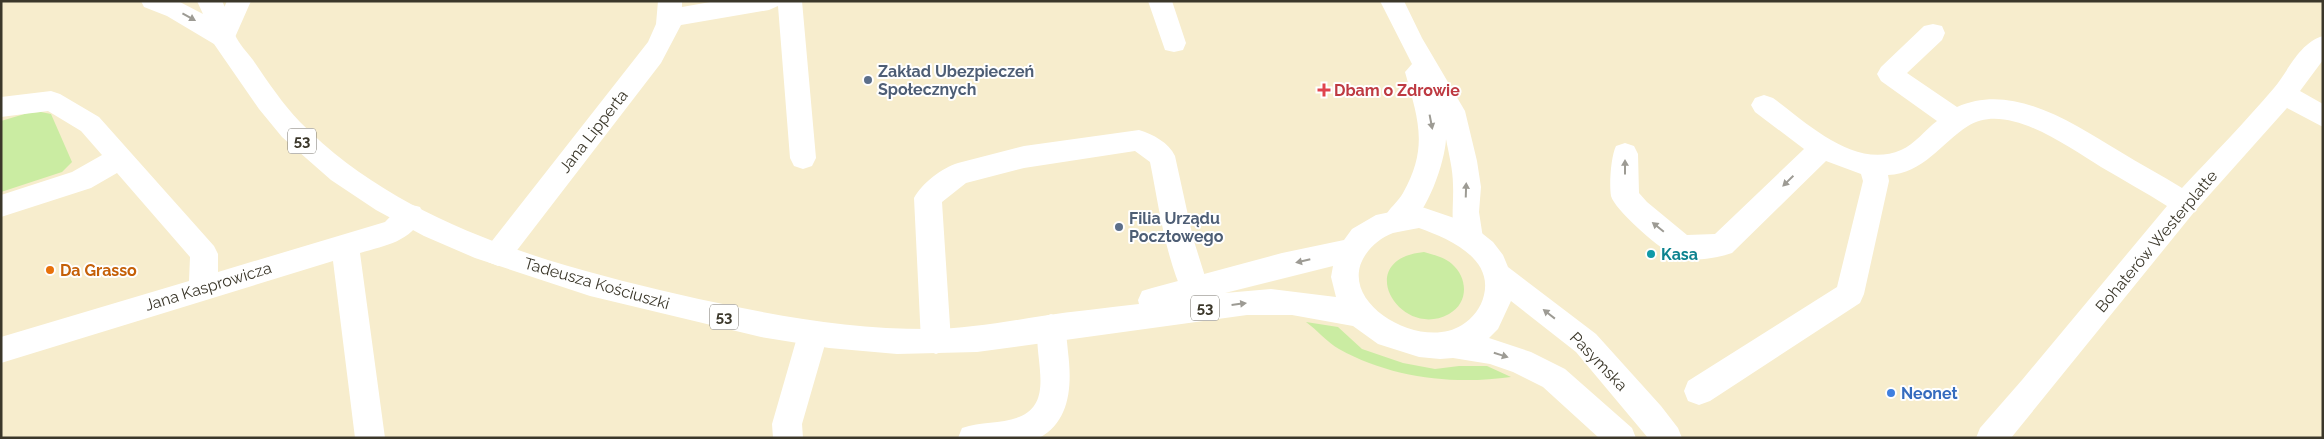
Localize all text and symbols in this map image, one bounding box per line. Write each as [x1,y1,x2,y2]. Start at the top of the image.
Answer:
one-way arrow [181,13,196,21]
place label: Zakład Ubezpieczeń Społecznych [878,62,1034,99]
marker: Zakład Ubezpieczeń Społecznych [862,74,874,86]
place label: Dbam o Zdrowie [1334,81,1460,100]
marker: Dbam o Zdrowie [1318,84,1330,96]
street label: Jana Lipperta [555,86,632,177]
one-way arrow [1427,115,1435,130]
road number: 53 [288,128,316,154]
one-way arrow [1621,159,1629,175]
street label: Bohaterów Westerplatte [2091,167,2221,316]
one-way arrow [1782,175,1794,187]
one-way arrow [1462,182,1470,198]
place label: Filia Urządu Pocztowego [1129,209,1224,246]
marker: Filia Urządu Pocztowego [1113,221,1125,233]
one-way arrow [1652,222,1665,233]
place label: Kasa [1661,245,1698,264]
marker: Kasa [1645,248,1657,260]
street label: Tadeusza Kościuszki [522,254,672,313]
one-way arrow [1295,257,1311,265]
street label: Jana Kasprowicza [142,258,274,315]
place label: Da Grasso [60,261,137,280]
marker: Da Grasso [44,264,56,276]
road number: 53 [1191,296,1219,320]
one-way arrow [1231,300,1247,308]
road number: 53 [710,304,738,330]
one-way arrow [1543,309,1556,320]
street label: Pasymska [1566,328,1631,395]
one-way arrow [1494,351,1509,359]
place label: Neonet [1901,384,1958,403]
marker: Neonet [1885,387,1897,399]

